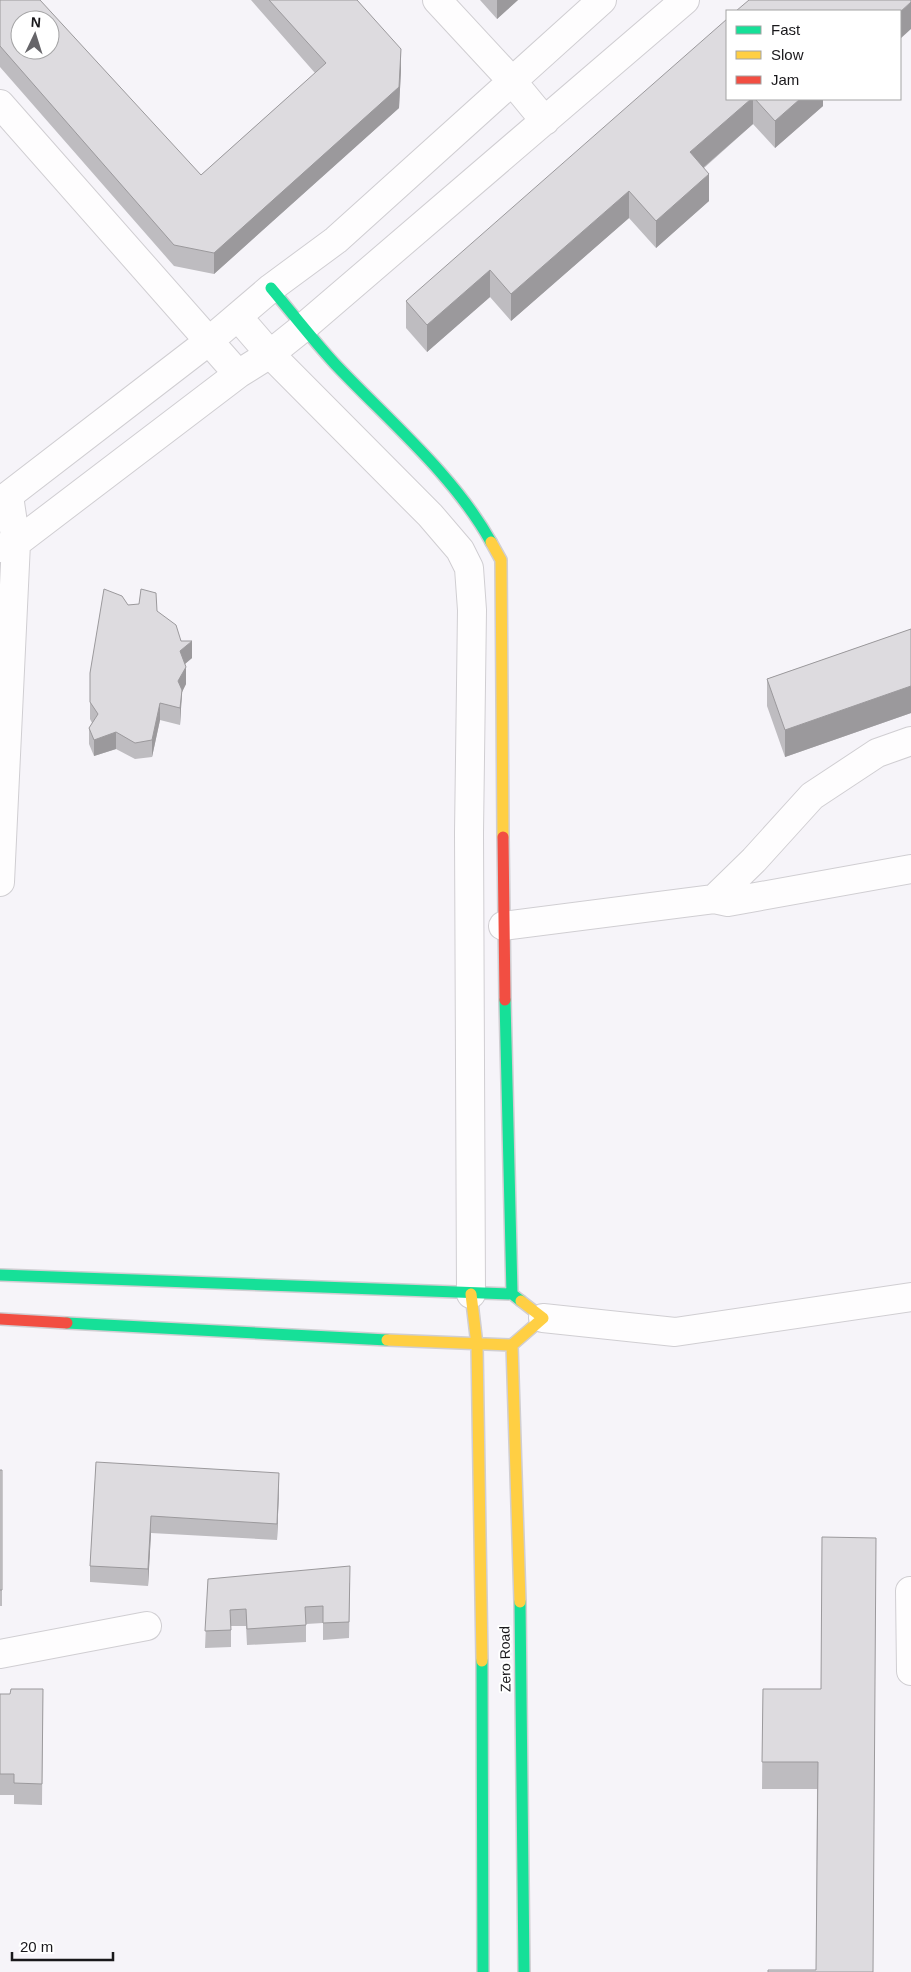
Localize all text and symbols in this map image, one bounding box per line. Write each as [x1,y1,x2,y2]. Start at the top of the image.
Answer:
north arrow [10,10,60,60]
legend [726,10,901,100]
text: N [30,14,42,30]
text: Fast [771,21,801,38]
text: Slow [771,46,804,63]
text: Jam [771,71,799,88]
street label: Zero Road [496,1626,514,1692]
scale bar [12,1930,114,1962]
text: 20 m [20,1938,53,1955]

